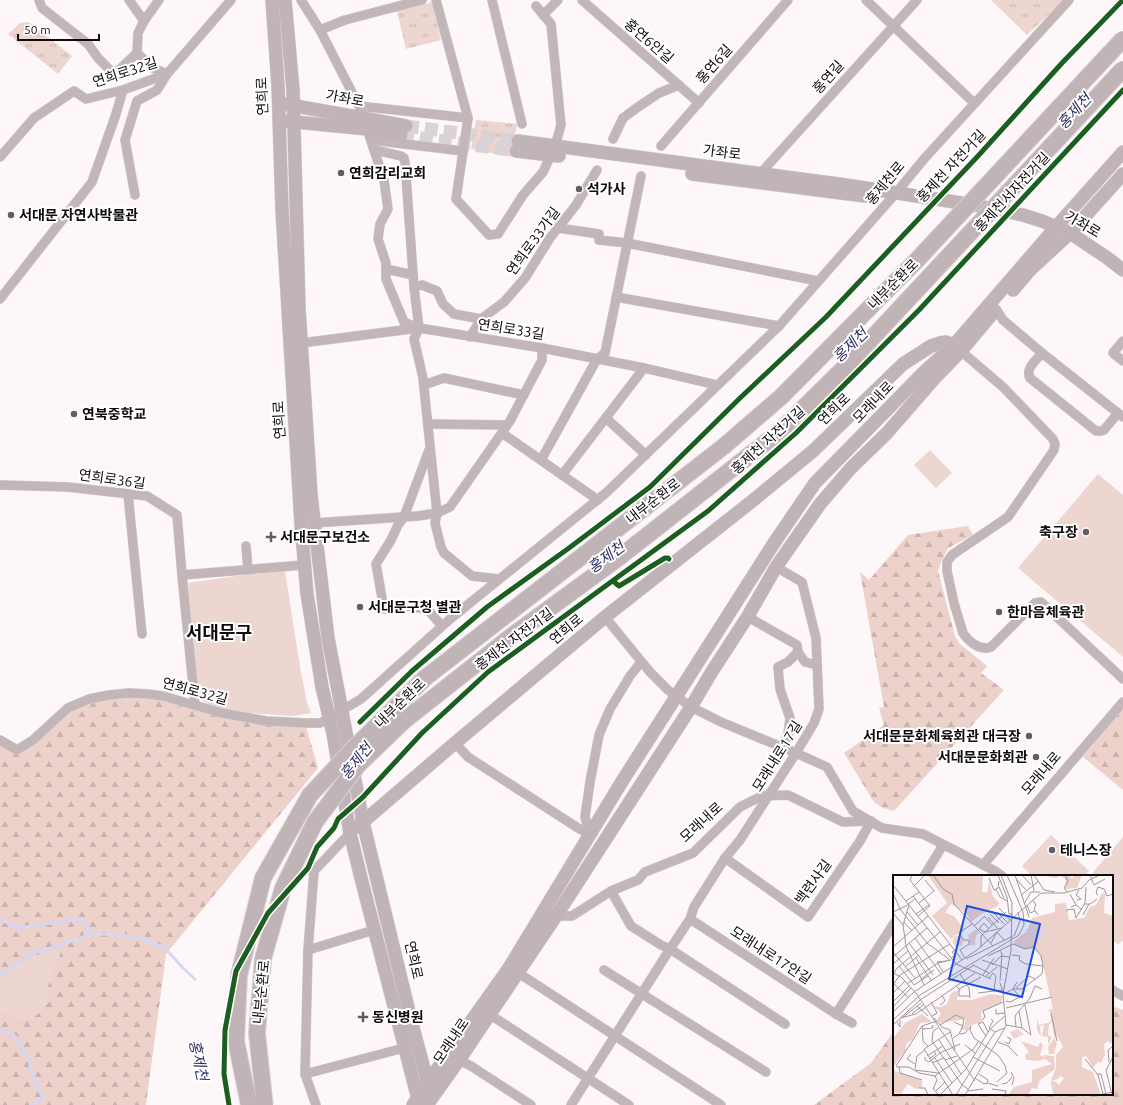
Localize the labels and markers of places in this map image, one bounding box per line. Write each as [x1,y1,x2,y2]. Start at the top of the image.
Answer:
place label: 연희감리교회 [349,165,426,181]
marker: 연희감리교회 [336,168,346,178]
place label: 석가사 [587,181,626,197]
marker: 석가사 [574,184,584,194]
place label: 서대문 자연사박물관 [19,207,138,223]
marker: 서대문 자연사박물관 [6,210,16,220]
place label: 연북중학교 [82,406,147,422]
marker: 연북중학교 [69,409,79,419]
place label: 축구장 [1039,524,1078,540]
marker: 축구장 [1081,527,1091,537]
place label: 서대문구보건소 [280,529,370,545]
marker: 서대문구보건소 [265,531,277,543]
place label: 서대문구청 별관 [368,599,462,615]
marker: 서대문구청 별관 [355,602,365,612]
place label: 한마음체육관 [1007,604,1084,620]
marker: 한마음체육관 [994,607,1004,617]
place label: 서대문문화체육회관 대극장 [863,728,1021,744]
marker: 서대문문화체육회관 대극장 [1024,731,1034,741]
place label: 서대문문화회관 [938,749,1028,765]
marker: 서대문문화회관 [1031,752,1041,762]
place label: 테니스장 [1060,842,1112,858]
marker: 테니스장 [1047,845,1057,855]
place label: 동신병원 [372,1009,424,1025]
marker: 동신병원 [357,1011,369,1023]

